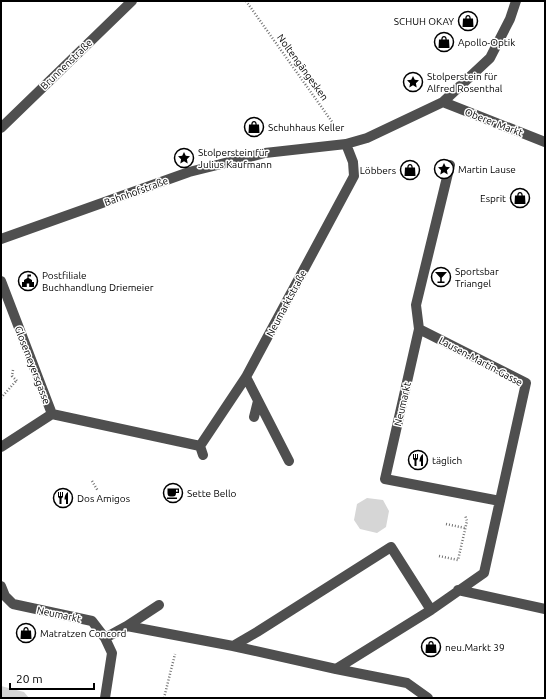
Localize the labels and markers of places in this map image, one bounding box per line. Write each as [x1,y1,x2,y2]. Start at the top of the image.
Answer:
shop icon: SCHUH OKAY [457,10,479,32]
place label: SCHUH OKAY [394,16,454,27]
shop icon: Apollo-Optik [433,31,455,53]
place label: Apollo-Optik [458,37,515,48]
place icon: Stolperstein für Alfred Rosenthal [402,71,424,93]
place label: Stolperstein für Alfred Rosenthal [427,71,503,94]
shop icon: Schuhhaus Keller [243,116,265,138]
place label: Schuhhaus Keller [268,122,344,133]
place icon: Stolperstein für Julius Kaufmann [173,147,195,169]
place label: Stolperstein für Julius Kaufmann [198,147,272,170]
place icon: Martin Lause [433,158,455,180]
shop icon: Löbbers [399,159,421,181]
place label: Martin Lause [458,164,516,175]
place label: Löbbers [360,165,396,176]
shop icon: Esprit [509,187,531,209]
place label: Esprit [480,193,506,204]
bar icon: Sportsbar Triangel [430,266,452,288]
place label: Sportsbar Triangel [455,266,499,289]
public building icon: Postfiliale Buchhandlung Driemeier [17,270,39,292]
place label: Postfiliale Buchhandlung Driemeier [42,270,154,293]
restaurant icon: täglich [407,449,429,471]
place label: täglich [432,455,462,466]
cafe icon: Sette Bello [162,482,184,504]
restaurant icon: Dos Amigos [52,487,74,509]
place label: Sette Bello [187,488,237,499]
place label: Dos Amigos [77,493,130,504]
shop icon: Matratzen Concord [15,622,37,644]
place label: Matratzen Concord [40,628,127,639]
shop icon: neu.Markt 39 [420,636,442,658]
place label: neu.Markt 39 [445,642,505,653]

